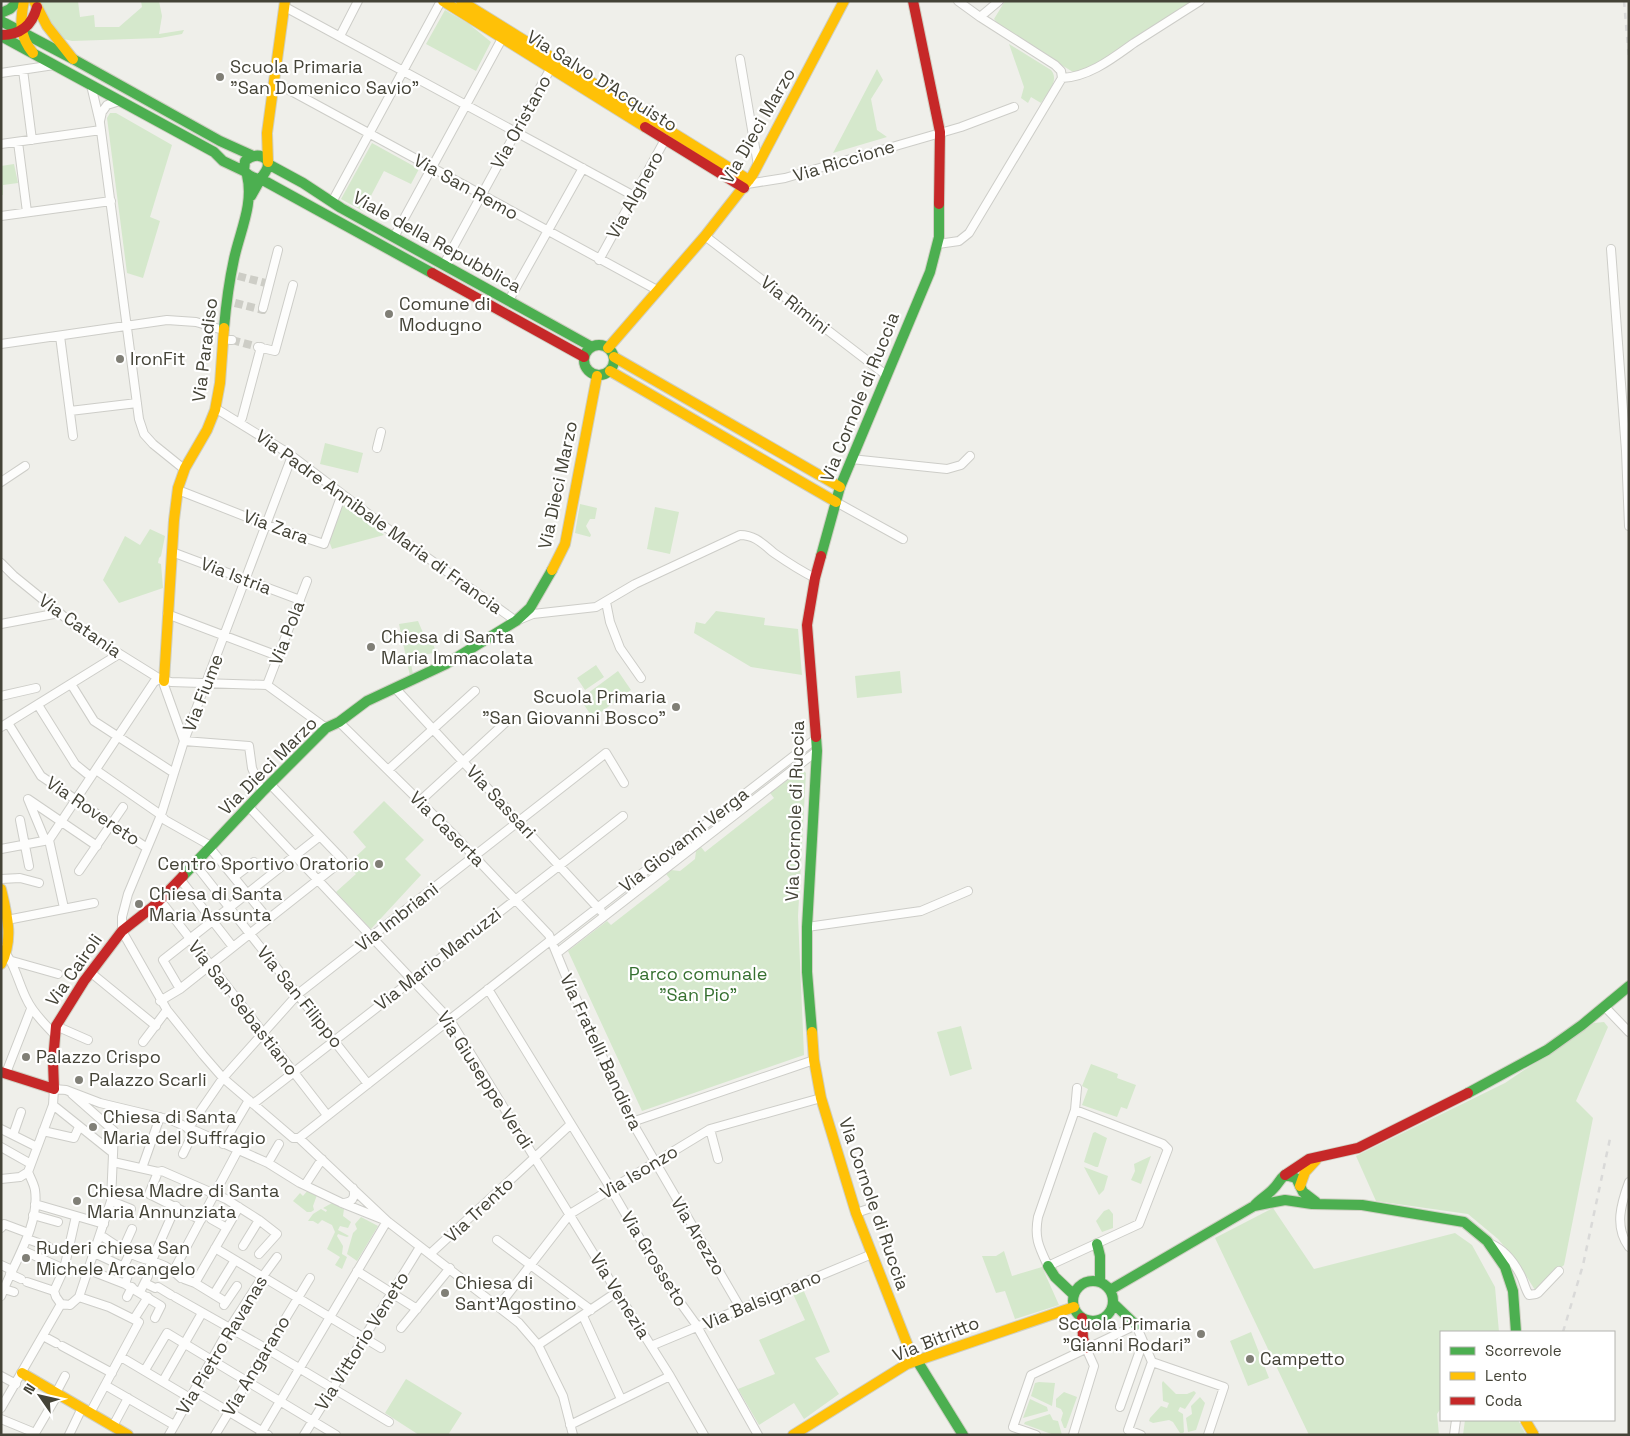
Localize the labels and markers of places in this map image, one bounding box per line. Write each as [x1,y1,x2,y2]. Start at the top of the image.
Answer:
place label: Scuola Primaria "San Domenico Savio" [230,55,419,99]
marker: Scuola Primaria "San Domenico Savio" [214,71,226,83]
place label: Comune di Modugno [399,292,490,336]
marker: Comune di Modugno [383,308,395,320]
place label: IronFit [130,347,185,370]
marker: IronFit [114,353,126,365]
place label: Chiesa di Santa Maria Immacolata [381,625,533,669]
marker: Chiesa di Santa Maria Immacolata [365,641,377,653]
place label: Scuola Primaria "San Giovanni Bosco" [482,685,666,729]
marker: Scuola Primaria "San Giovanni Bosco" [670,701,682,713]
place label: Centro Sportivo Oratorio [158,852,369,875]
marker: Centro Sportivo Oratorio [373,858,385,870]
place label: Chiesa di Santa Maria Assunta [149,882,282,926]
marker: Chiesa di Santa Maria Assunta [133,898,145,910]
place label: Palazzo Crispo [36,1045,161,1068]
marker: Palazzo Crispo [20,1051,32,1063]
place label: Palazzo Scarli [89,1068,207,1091]
marker: Palazzo Scarli [73,1074,85,1086]
place label: Chiesa di Santa Maria del Suffragio [103,1105,266,1149]
marker: Chiesa di Santa Maria del Suffragio [87,1121,99,1133]
place label: Chiesa Madre di Santa Maria Annunziata [87,1179,279,1223]
marker: Chiesa Madre di Santa Maria Annunziata [71,1195,83,1207]
place label: Ruderi chiesa San Michele Arcangelo [36,1236,196,1280]
marker: Ruderi chiesa San Michele Arcangelo [20,1252,32,1264]
place label: Chiesa di Sant'Agostino [455,1271,577,1315]
marker: Chiesa di Sant'Agostino [439,1287,451,1299]
place label: Scuola Primaria "Gianni Rodari" [1058,1312,1191,1356]
marker: Scuola Primaria "Gianni Rodari" [1195,1328,1207,1340]
place label: Campetto [1260,1347,1345,1370]
marker: Campetto [1244,1353,1256,1365]

